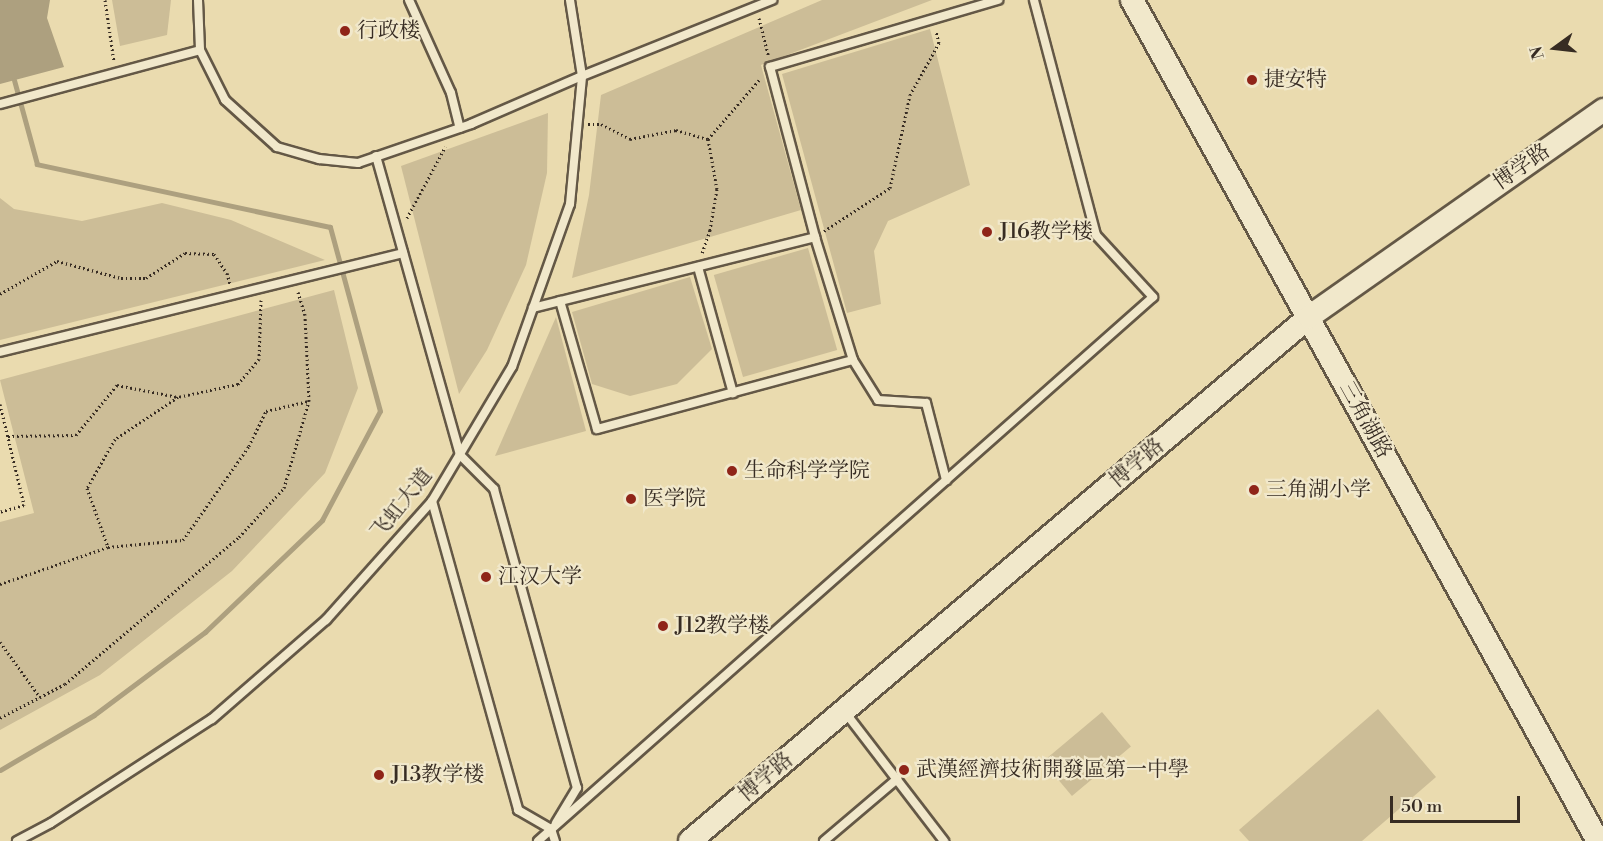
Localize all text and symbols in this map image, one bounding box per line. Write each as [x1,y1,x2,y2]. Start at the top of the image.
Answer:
place label: 行政楼 [357,18,420,44]
north arrow [1525,18,1585,78]
marker: 行政楼 [338,24,352,38]
text: N [1526,44,1549,61]
place label: 捷安特 [1264,67,1327,93]
marker: 捷安特 [1245,73,1259,87]
street label: 博学路 [1489,139,1555,195]
place label: J16教学楼 [999,219,1093,245]
marker: J16教学楼 [980,225,994,239]
street label: 三角湖路 [1334,377,1396,463]
street label: 博学路 [1105,433,1169,493]
place label: 生命科学学院 [744,458,870,484]
street label: 飞虹大道 [366,463,438,545]
marker: 生命科学学院 [725,464,739,478]
place label: 三角湖小学 [1266,477,1371,503]
marker: 三角湖小学 [1247,483,1261,497]
place label: 医学院 [643,486,706,512]
marker: 医学院 [624,492,638,506]
place label: 江汉大学 [498,564,582,590]
marker: 江汉大学 [479,570,493,584]
place label: J12教学楼 [675,613,769,639]
marker: J12教学楼 [656,619,670,633]
street label: 博学路 [734,747,798,807]
place label: 武漢經濟技術開發區第一中學 [916,757,1189,783]
place label: J13教学楼 [391,762,484,788]
marker: 武漢經濟技術開發區第一中學 [897,763,911,777]
marker: J13教学楼 [372,768,386,782]
scale bar [1393,784,1524,822]
text: 50 m [1401,795,1442,818]

